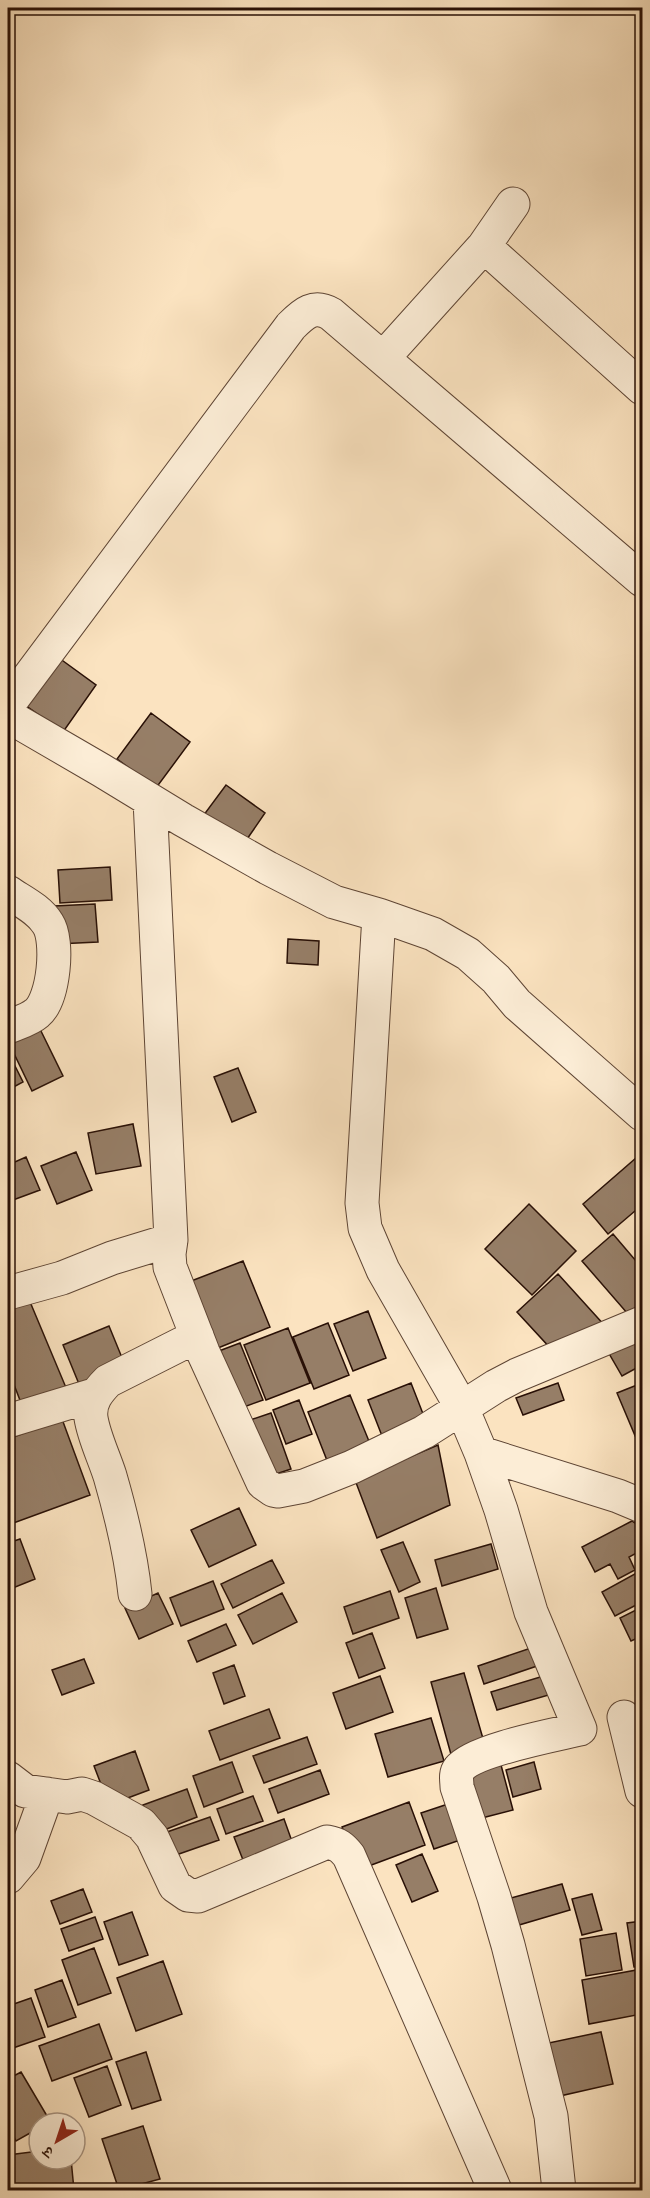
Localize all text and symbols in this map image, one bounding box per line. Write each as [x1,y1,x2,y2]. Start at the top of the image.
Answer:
north arrow [27,2111,87,2171]
text: उ [38,2140,59,2162]

